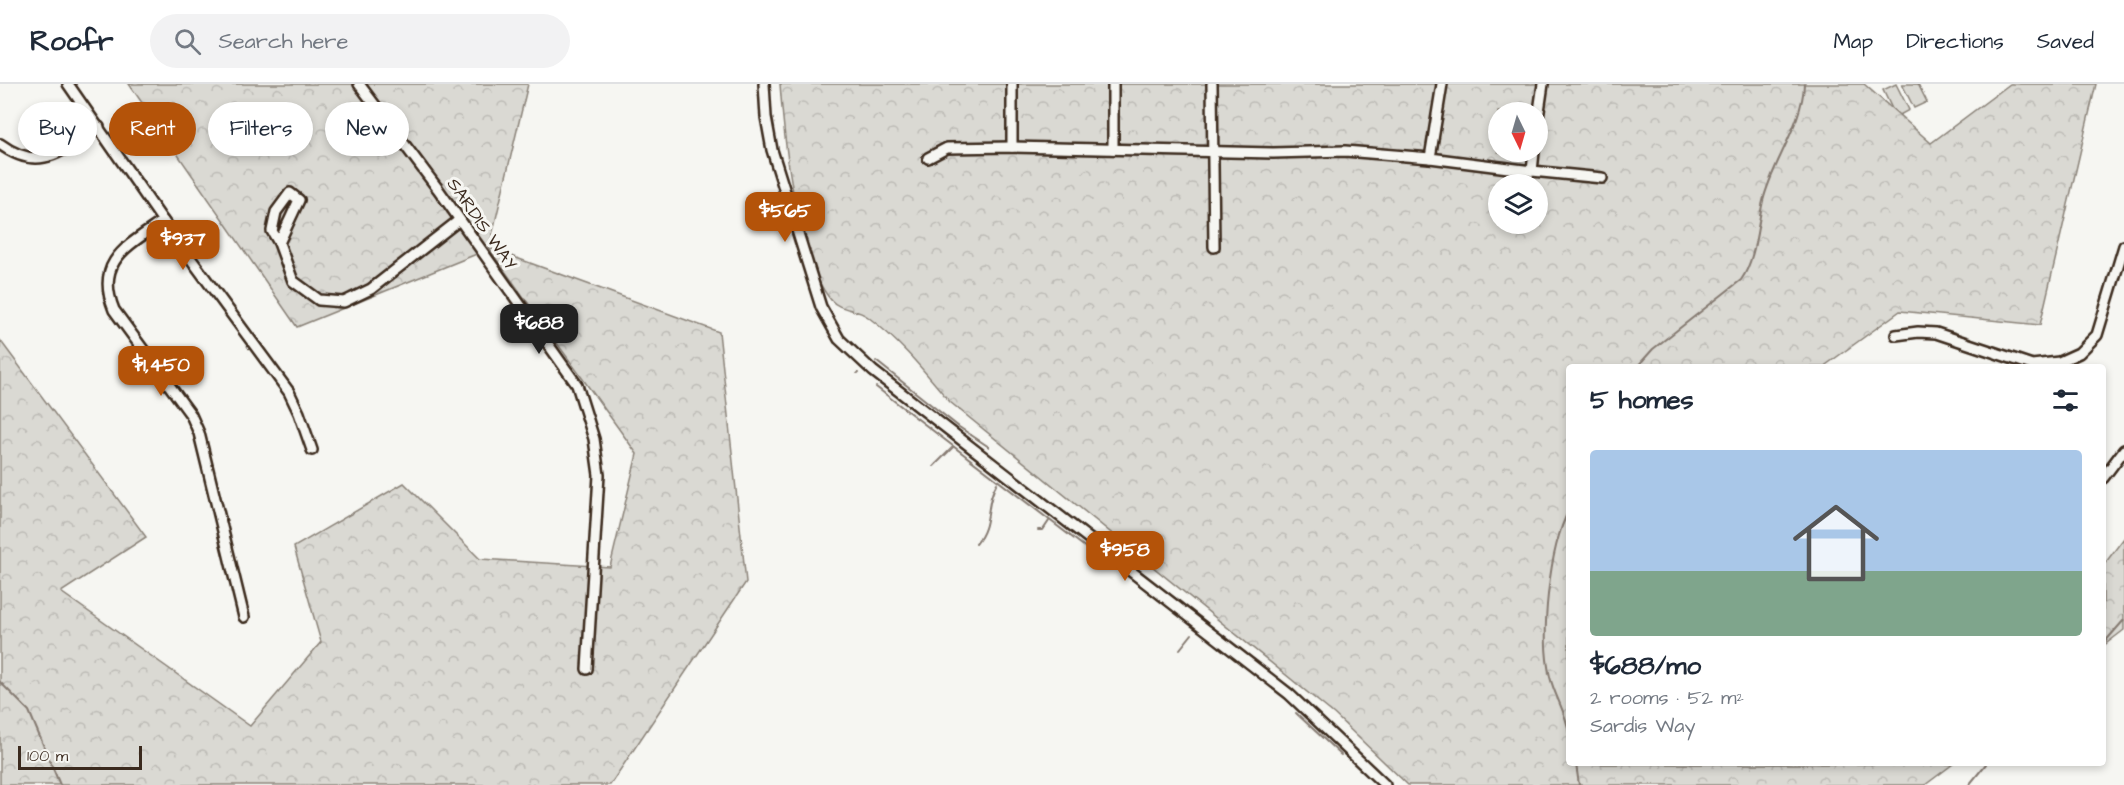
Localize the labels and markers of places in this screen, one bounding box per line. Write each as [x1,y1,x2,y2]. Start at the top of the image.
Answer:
pin: $565 [749,192,821,243]
pin: $937 [147,220,219,271]
pin: $688 [503,304,575,355]
pin: $1,450 [112,346,210,397]
pin: $958 [1089,531,1161,582]

